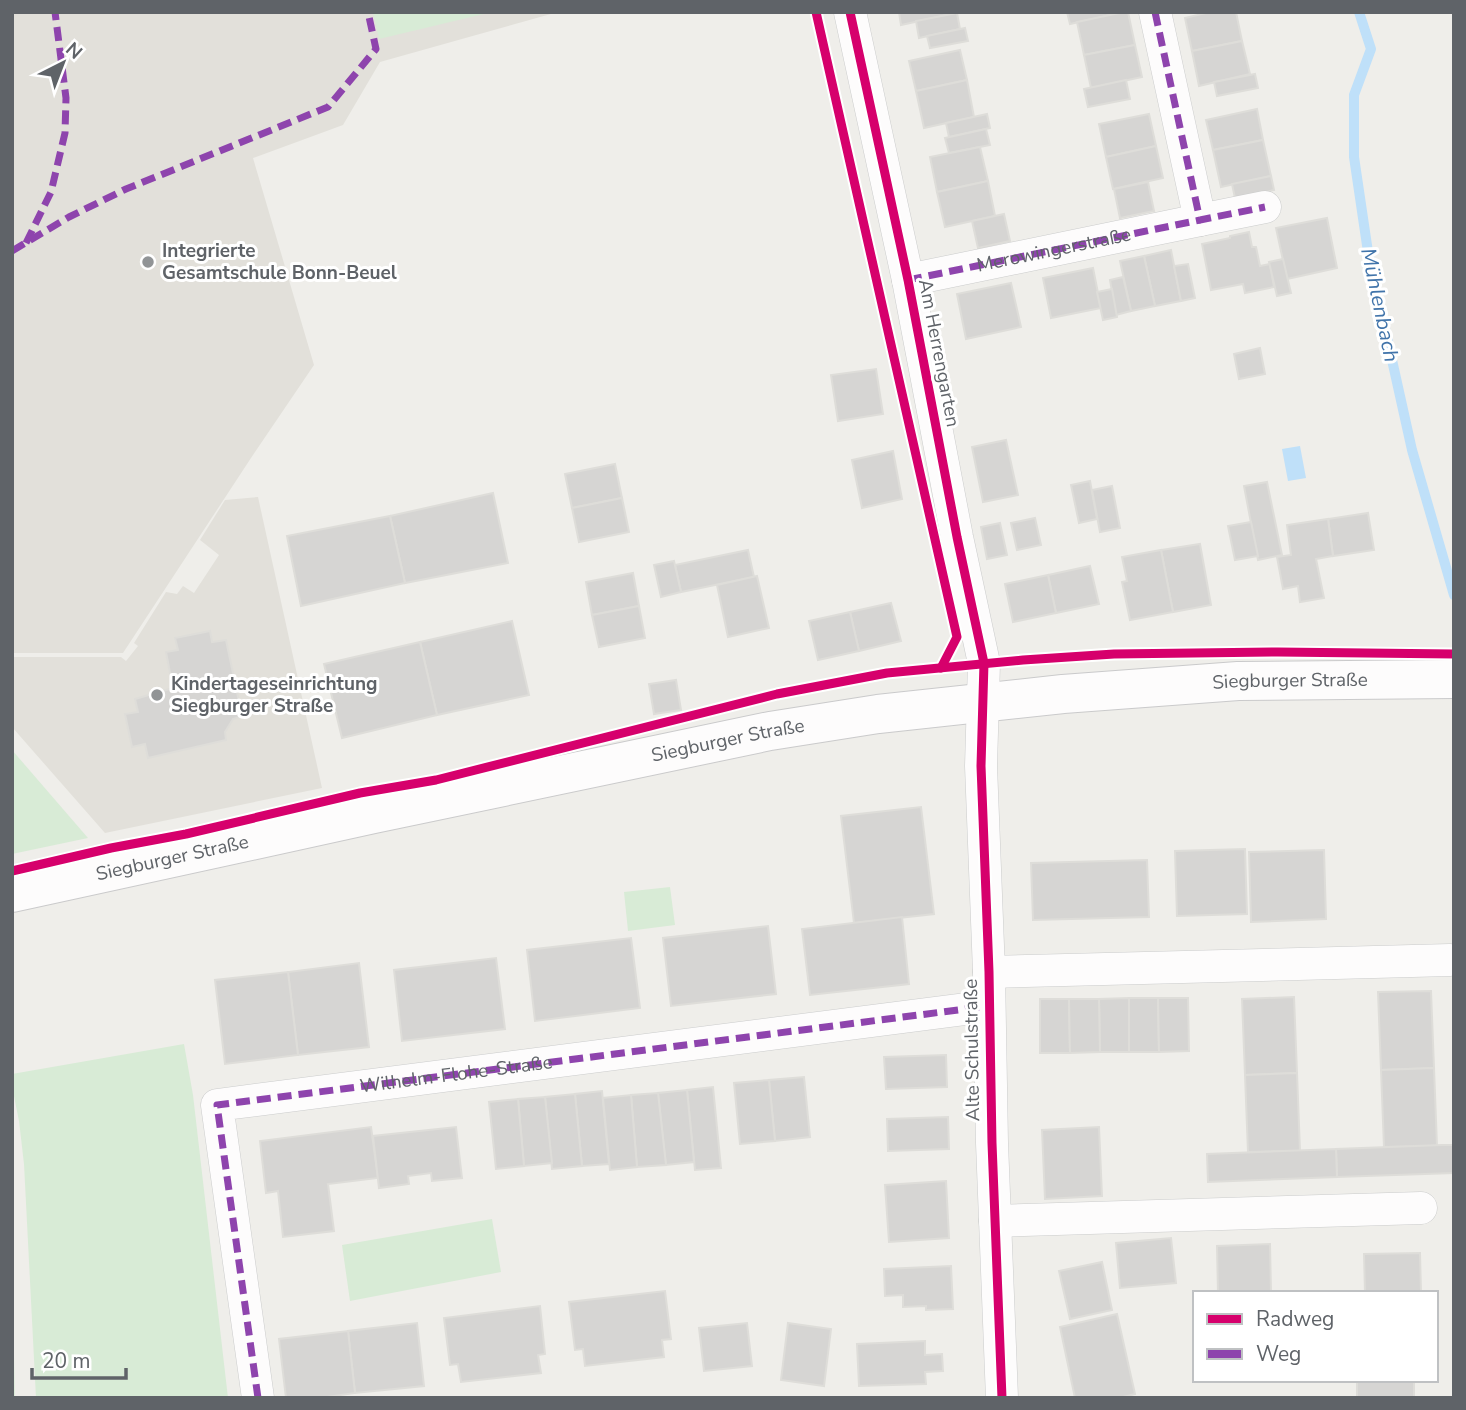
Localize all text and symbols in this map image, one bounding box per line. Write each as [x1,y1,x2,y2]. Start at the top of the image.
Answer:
north arrow [28,28,98,98]
text: N [60,37,88,66]
street label: Merowingerstraße [974,221,1133,279]
place label: Integrierte Gesamtschule Bonn-Beuel [162,238,397,286]
water label: Mühlenbach [1354,245,1406,365]
marker: Integrierte Gesamtschule Bonn-Beuel [140,254,156,270]
street label: Am Herrengarten [912,277,966,429]
street label: Siegburger Straße [1211,667,1368,696]
place label: Kindertageseinrichtung Siegburger Straße [171,671,378,719]
marker: Kindertageseinrichtung Siegburger Straße [149,687,165,703]
street label: Siegburger Straße [649,713,806,769]
street label: Siegburger Straße [93,829,251,887]
street label: Alte Schulstraße [958,978,986,1122]
street label: Wilhelm-Flohe-Straße [358,1049,554,1100]
legend [1193,1291,1438,1382]
text: Radweg [1256,1305,1334,1333]
scale bar [32,1336,126,1380]
text: Weg [1256,1340,1301,1368]
text: 20 m [42,1347,91,1375]

